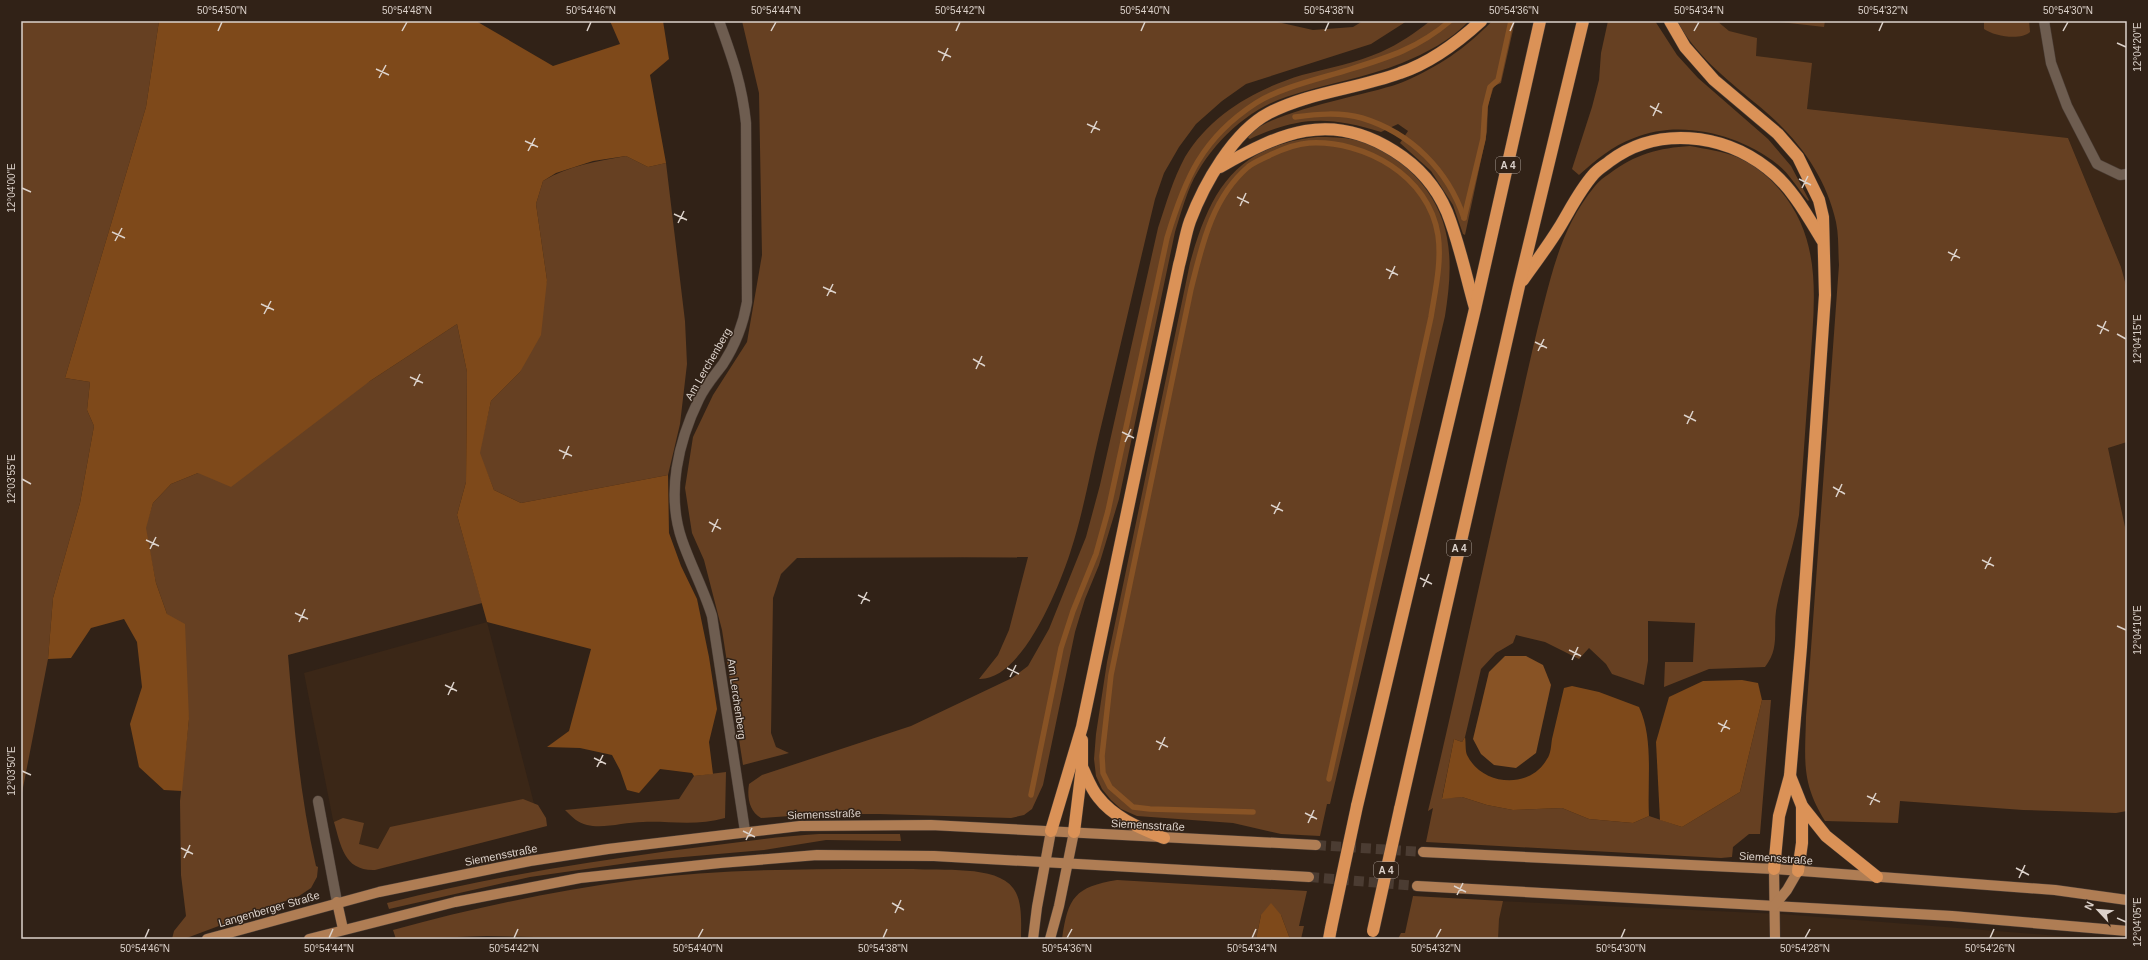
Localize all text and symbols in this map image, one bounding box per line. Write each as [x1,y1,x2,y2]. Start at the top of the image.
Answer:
text: 50°54'50"N [197,5,247,16]
text: 50°54'48"N [382,5,432,16]
text: 50°54'46"N [566,5,616,16]
text: 50°54'44"N [751,5,801,16]
text: 50°54'42"N [935,5,985,16]
text: 50°54'40"N [1120,5,1170,16]
text: 50°54'38"N [1304,5,1354,16]
text: 50°54'36"N [1489,5,1539,16]
text: 50°54'34"N [1674,5,1724,16]
text: 50°54'32"N [1858,5,1908,16]
text: 50°54'30"N [2043,5,2093,16]
text: 12°04'20"E [2132,22,2143,72]
road number: A 4 [1496,157,1520,173]
text: 12°04'00"E [6,163,17,213]
text: 12°04'15"E [2132,314,2143,364]
street label: Am Lerchenberg [682,326,734,402]
text: 12°03'55"E [6,454,17,504]
road number: A 4 [1447,540,1471,556]
text: 12°04'10"E [2132,605,2143,655]
street label: Am Lerchenberg [725,658,749,740]
text: 12°03'50"E [6,746,17,796]
street label: Siemensstraße [787,807,861,821]
street label: Siemensstraße [1111,817,1185,833]
street label: Siemensstraße [464,842,538,868]
street label: Siemensstraße [1739,849,1813,867]
road number: A 4 [1374,862,1398,878]
street label: Langenberger Straße [217,889,321,929]
north arrow [2078,890,2118,930]
text: 12°04'05"E [2132,897,2143,947]
text: N [2082,899,2096,912]
text: 50°54'46"N [120,943,170,954]
text: 50°54'44"N [304,943,354,954]
text: 50°54'42"N [489,943,539,954]
text: 50°54'40"N [673,943,723,954]
text: 50°54'38"N [858,943,908,954]
text: 50°54'36"N [1042,943,1092,954]
text: 50°54'34"N [1227,943,1277,954]
text: 50°54'32"N [1411,943,1461,954]
text: 50°54'30"N [1596,943,1646,954]
text: 50°54'28"N [1780,943,1830,954]
text: 50°54'26"N [1965,943,2015,954]

